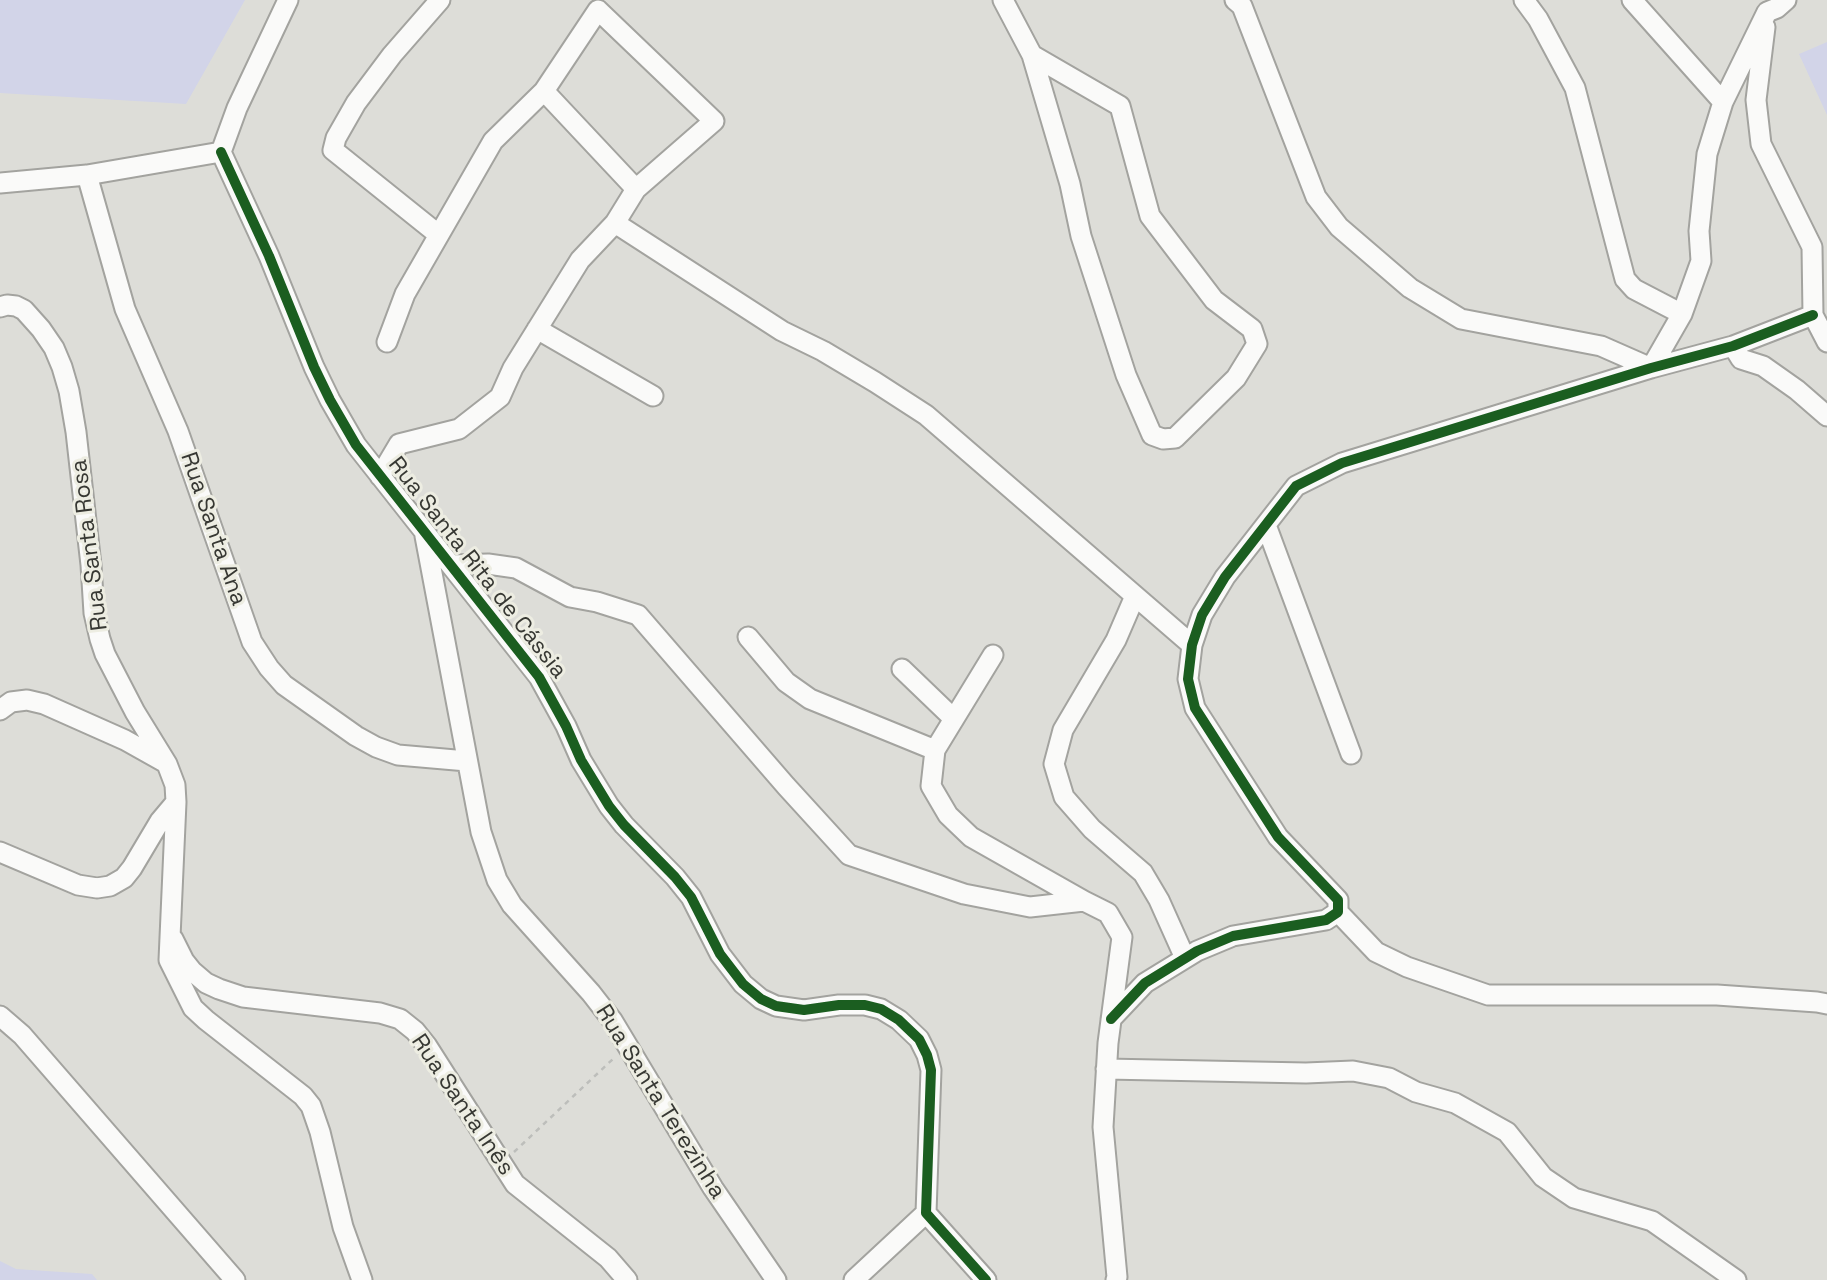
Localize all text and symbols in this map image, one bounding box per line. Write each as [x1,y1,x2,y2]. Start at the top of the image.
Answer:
street label: Rua Santa Ana [174,449,252,609]
street label: Rua Santa Rita de Cássia [382,452,572,684]
street label: Rua Santa Rosa [66,458,114,632]
street label: Rua Santa Terezinha [589,1000,731,1204]
street label: Rua Santa Inês [405,1029,519,1181]

